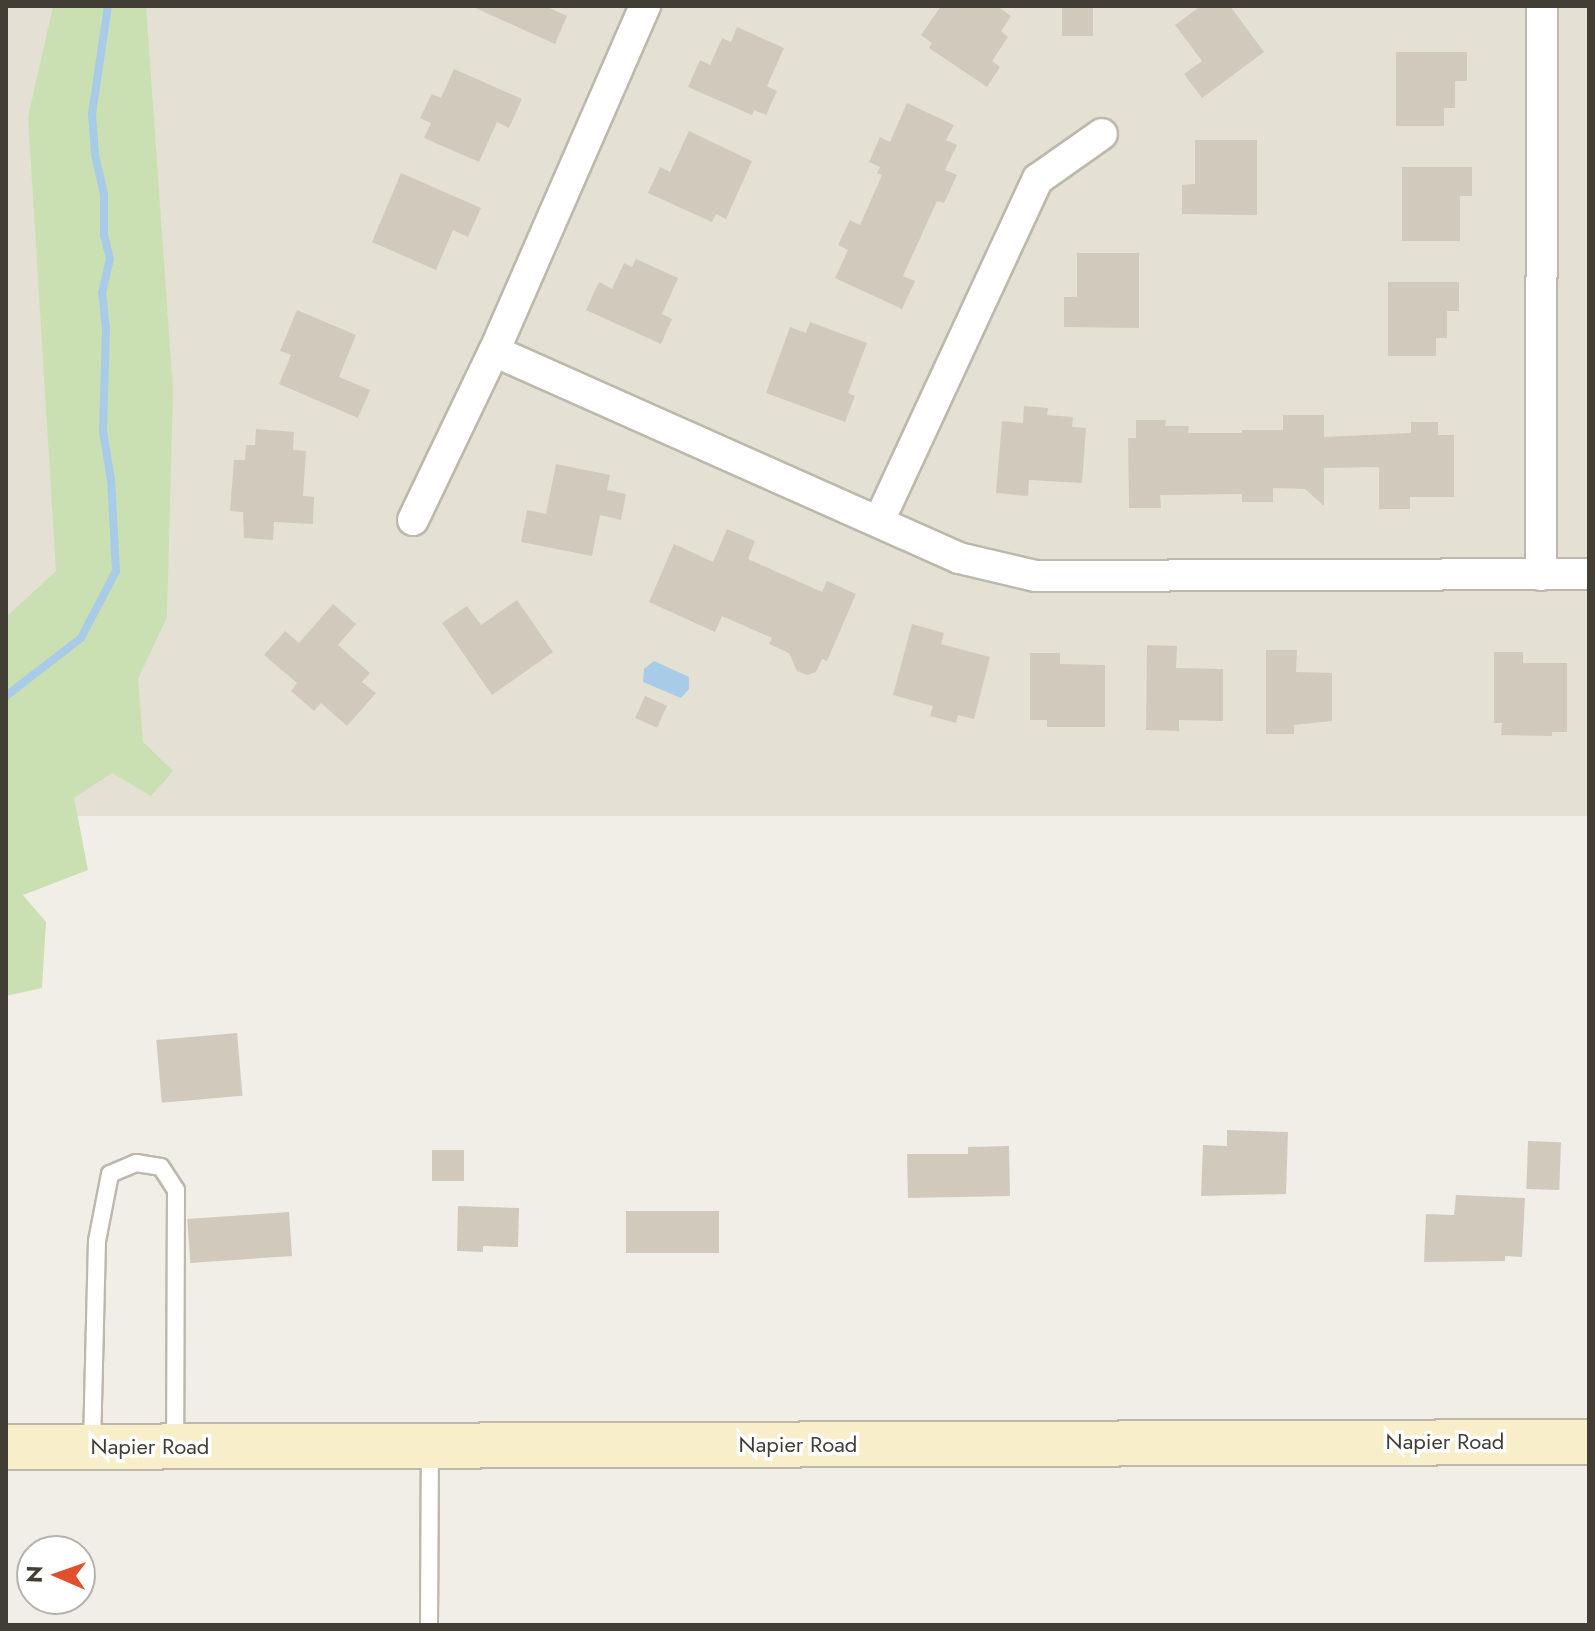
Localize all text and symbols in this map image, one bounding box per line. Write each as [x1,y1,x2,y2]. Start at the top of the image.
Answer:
street label: Napier Road [1386,1429,1504,1455]
street label: Napier Road [739,1432,857,1458]
street label: Napier Road [91,1434,209,1460]
north arrow [16,1535,96,1615]
text: N [18,1565,50,1584]

